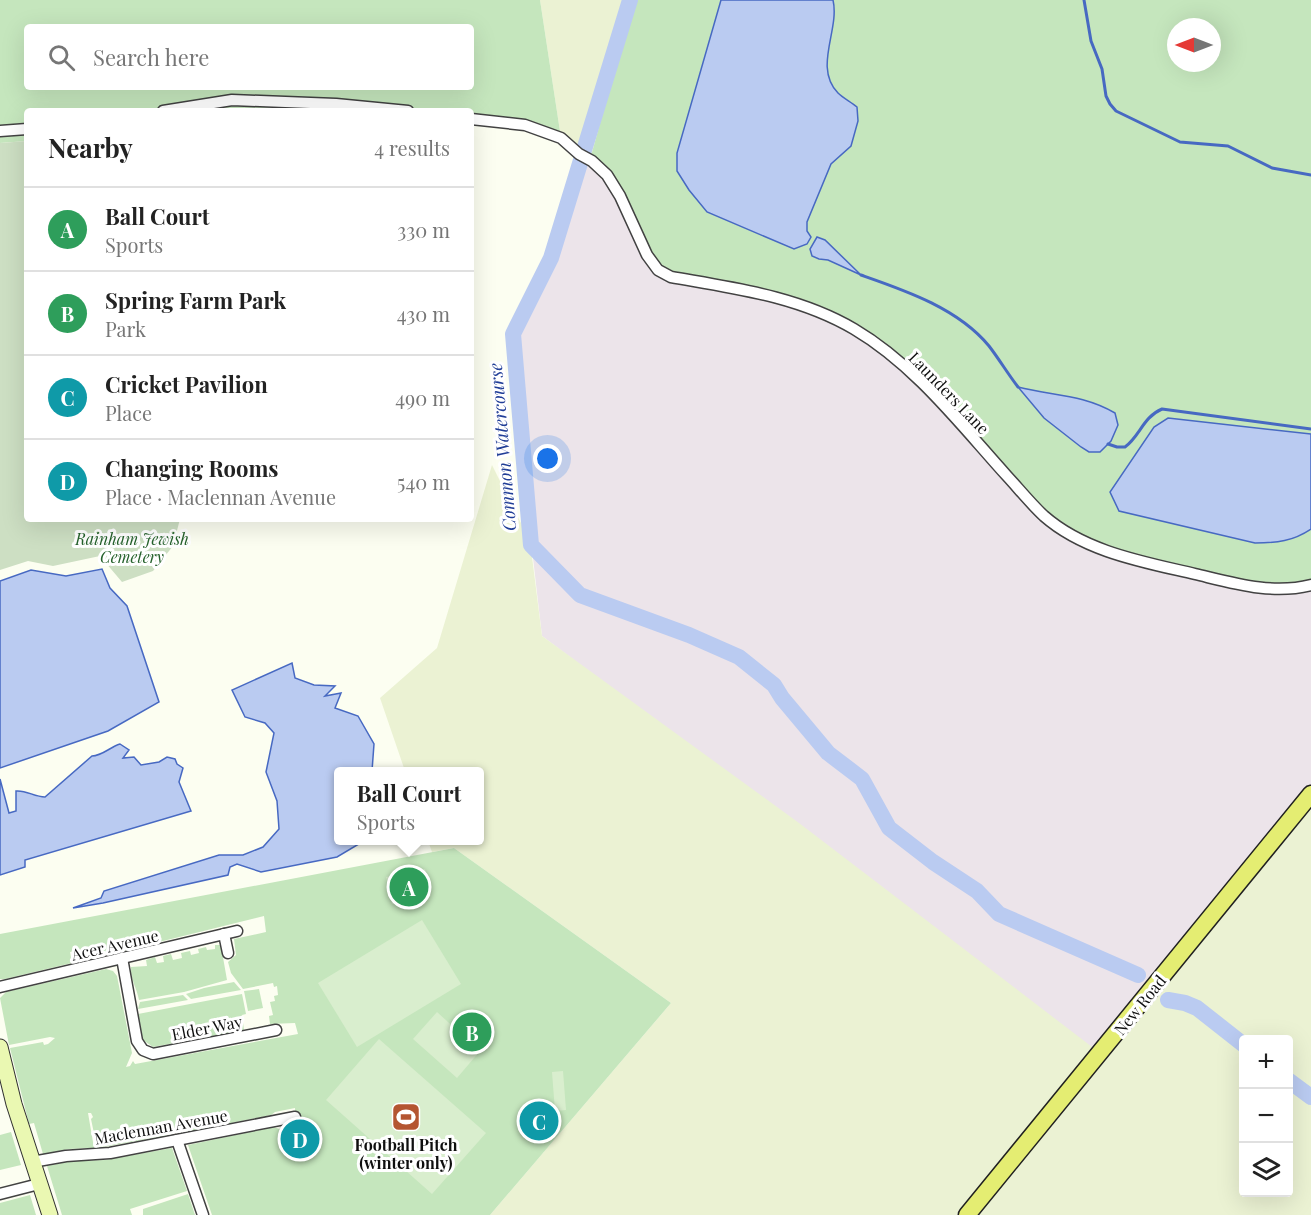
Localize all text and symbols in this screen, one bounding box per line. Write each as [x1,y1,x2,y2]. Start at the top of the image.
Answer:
north arrow [1167,18,1221,72]
search box [24,24,474,90]
icon: search [45,41,78,74]
text: Search here [93,42,209,72]
text: Nearby [48,130,133,165]
text: 4 results [374,134,450,161]
text: Ball Court [105,201,209,231]
text: A [61,216,74,243]
text: 330 m [397,216,450,243]
text: Sports [105,231,163,258]
text: Spring Farm Park [105,285,286,315]
text: B [61,300,74,327]
text: 430 m [397,300,450,327]
text: Park [105,315,146,342]
street label: Launders Lane [905,347,994,438]
water label: Common Watercourse [483,362,521,532]
text: Cricket Pavilion [105,369,268,399]
text: C [60,384,75,411]
text: 490 m [395,384,450,411]
text: Place [105,399,152,426]
your location [533,444,562,473]
text: Changing Rooms [105,453,279,483]
text: D [60,468,75,495]
text: 540 m [397,468,450,495]
text: Place · Maclennan Avenue [105,483,336,510]
park label: Rainham Jewish Cemetery [74,528,189,567]
popup [334,767,484,845]
text: Ball Court [357,778,461,808]
text: Sports [357,808,415,835]
pin: A [390,864,428,910]
street label: Acer Avenue [68,924,161,965]
street label: New Road [1109,970,1170,1039]
street label: Elder Way [170,1010,244,1045]
pin: B [452,1010,492,1054]
map controls [1239,1035,1293,1197]
button: + [1239,1035,1293,1089]
button: − [1239,1089,1293,1143]
pin: C [520,1098,558,1144]
sports icon: Football Pitch (winter only) [390,1101,422,1133]
street label: Maclennan Avenue [93,1104,229,1149]
pin: D [280,1116,320,1162]
place label: Football Pitch (winter only) [355,1134,458,1173]
button: layers [1239,1143,1293,1197]

